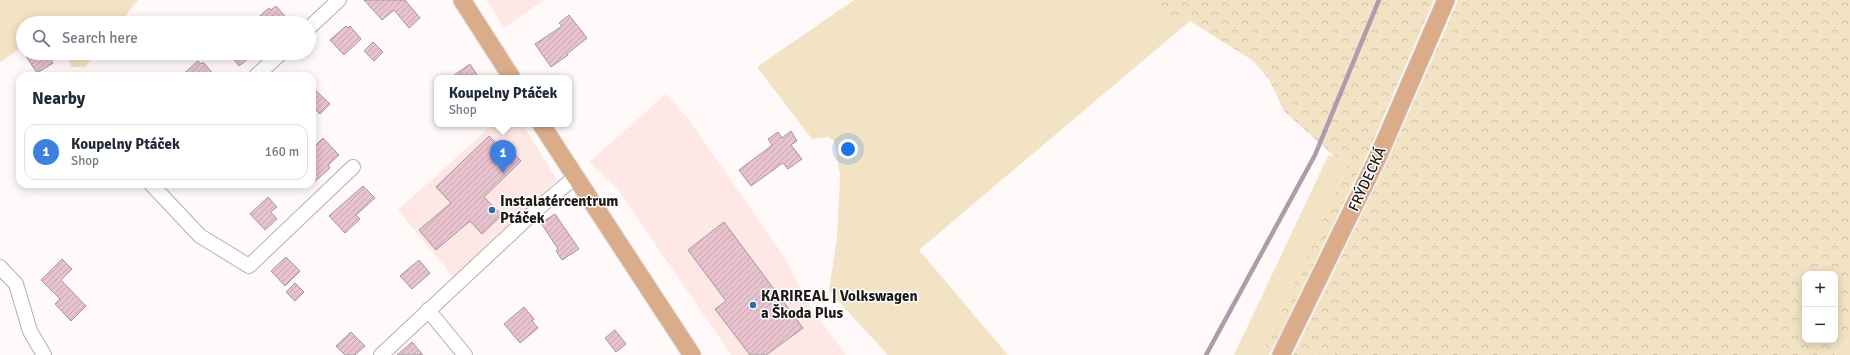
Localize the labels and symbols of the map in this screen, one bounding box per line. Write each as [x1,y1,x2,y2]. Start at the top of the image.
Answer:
your location [838,139,858,159]
pin: 1 [490,140,516,173]
street label: FRÝDECKÁ [1343,143,1390,214]
place label: Instalatércentrum Ptáček [500,192,619,227]
marker: Instalatércentrum Ptáček [487,205,497,215]
place label: KARIREAL | Volkswagen a Škoda Plus [761,287,918,322]
marker: KARIREAL | Volkswagen a Škoda Plus [748,300,758,310]

